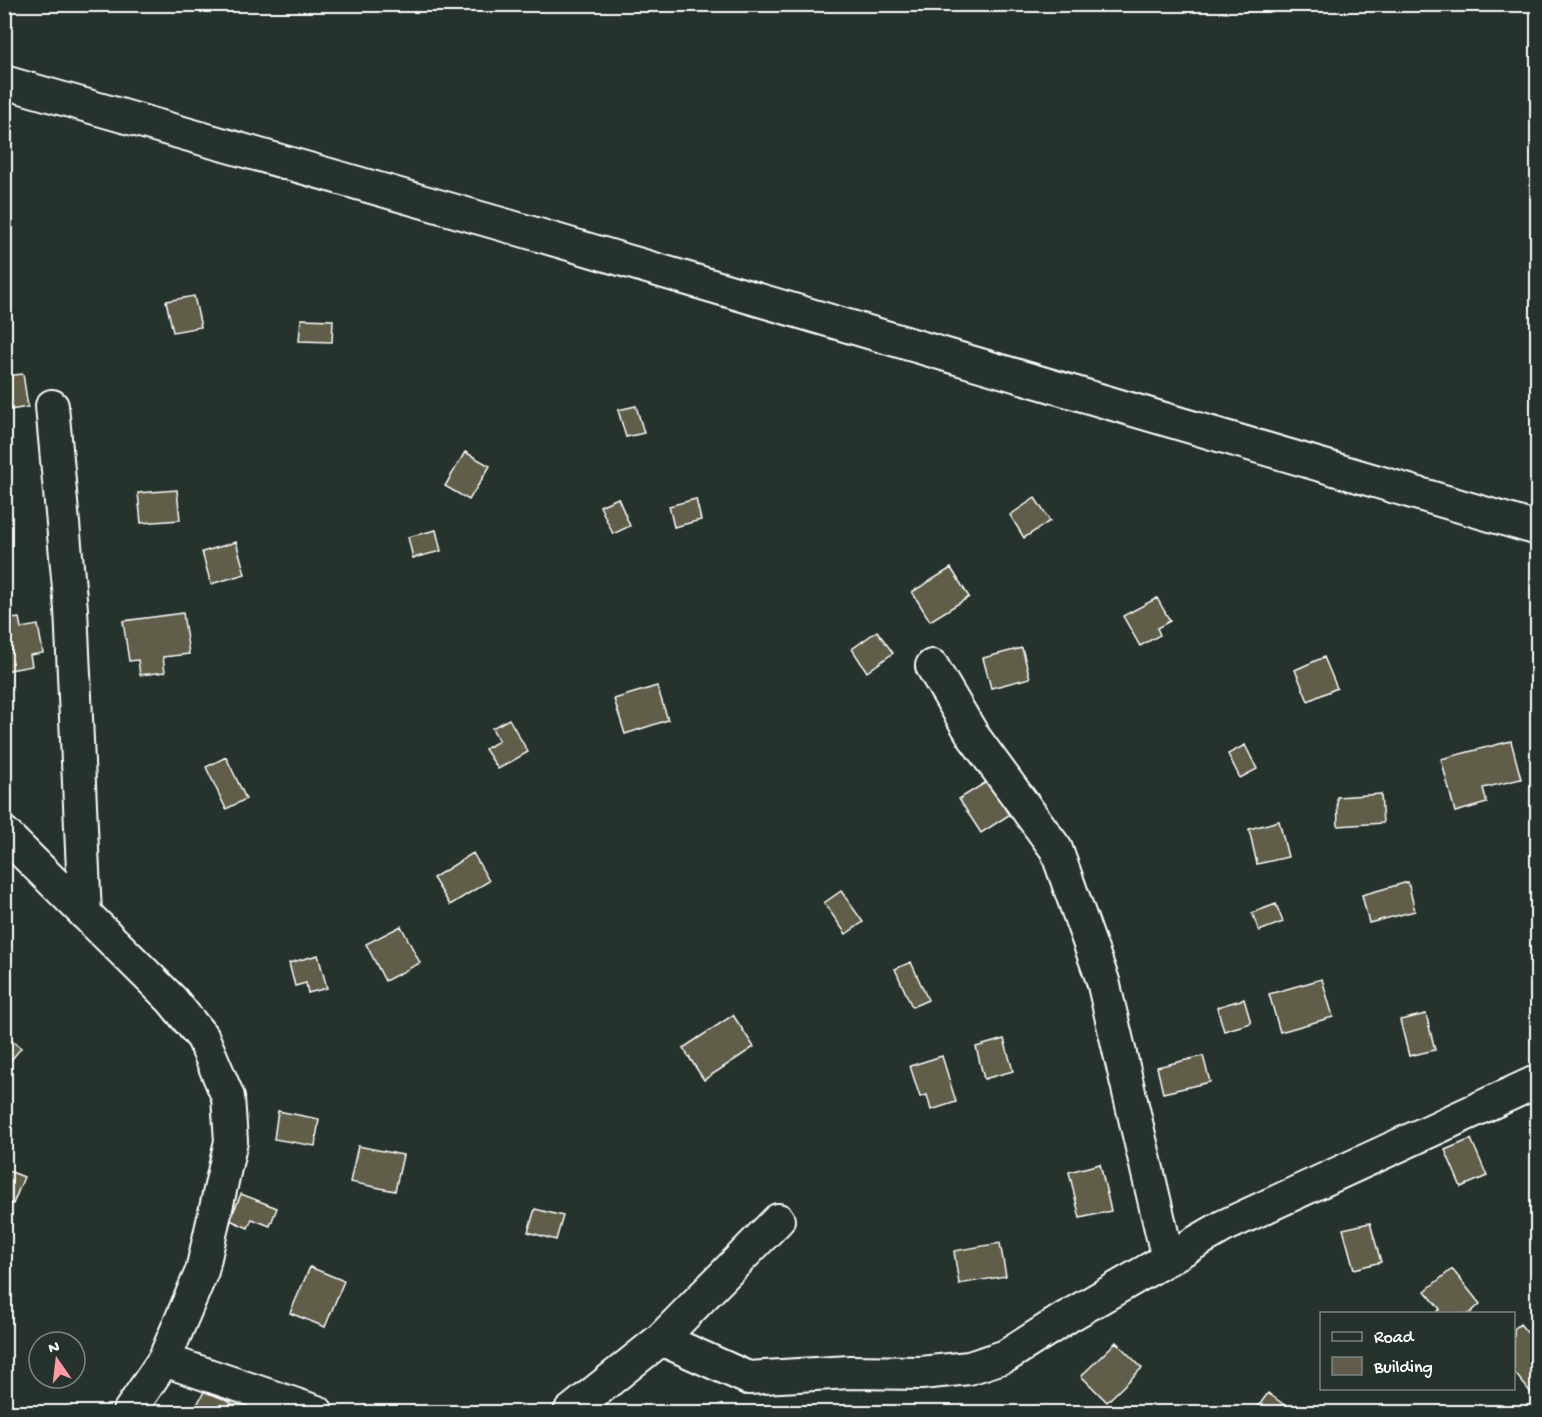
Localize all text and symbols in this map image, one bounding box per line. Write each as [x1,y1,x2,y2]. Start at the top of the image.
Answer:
legend [1320,1312,1515,1390]
text: Road [1374,1328,1415,1349]
north arrow [27,1330,87,1390]
text: N [47,1338,62,1359]
text: Building [1373,1358,1433,1379]

